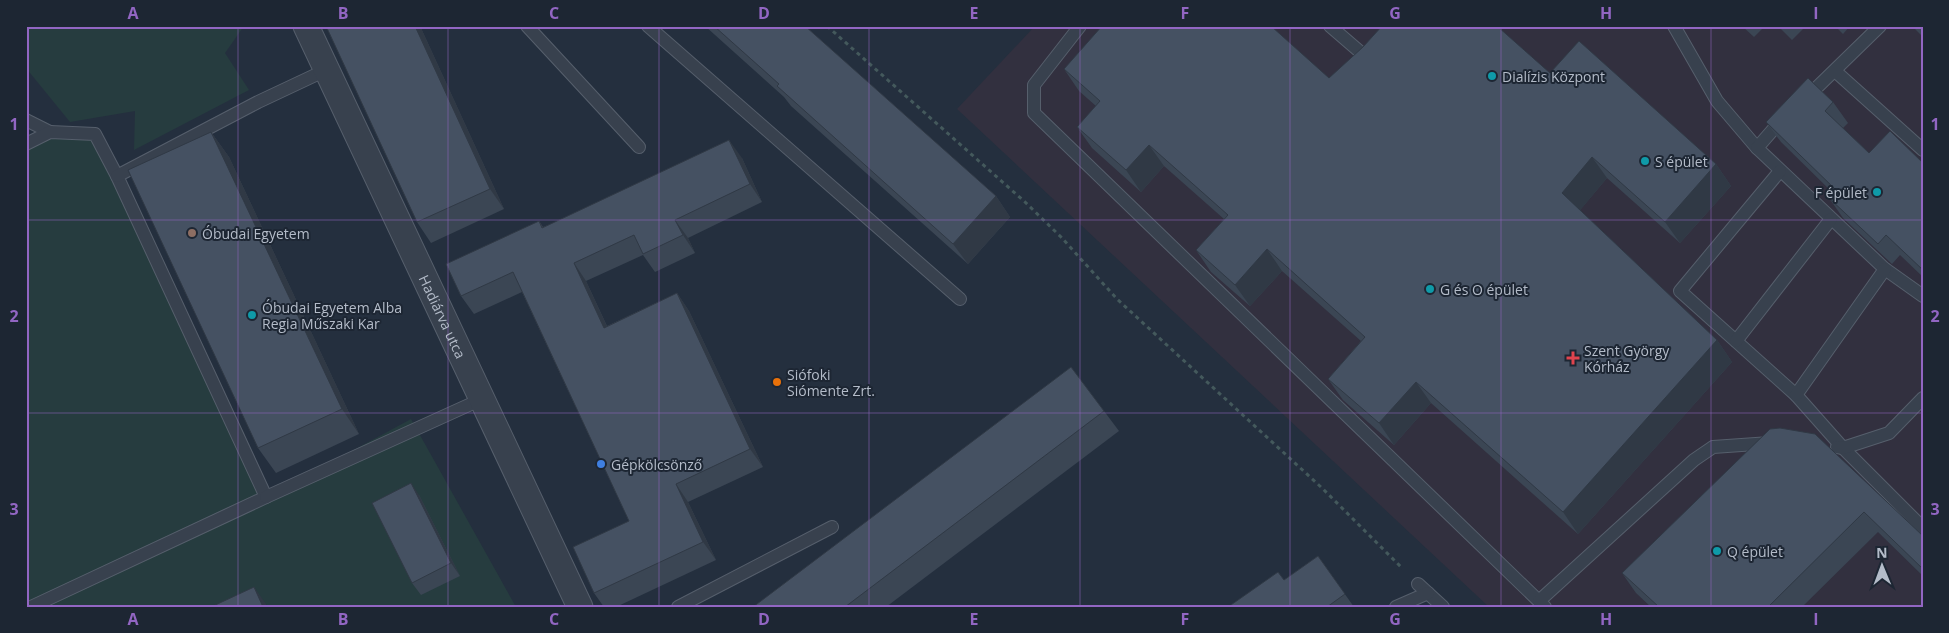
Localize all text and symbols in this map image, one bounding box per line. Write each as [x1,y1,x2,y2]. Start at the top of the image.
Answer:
text: A [127,2,139,24]
text: B [338,2,348,24]
text: C [549,2,559,24]
text: D [758,2,770,24]
text: E [970,2,979,24]
text: F [1181,2,1189,24]
text: G [1389,2,1401,24]
text: H [1600,2,1612,24]
text: I [1813,2,1819,24]
place label: Dialízis Központ [1502,67,1605,86]
marker: Dialízis Központ [1486,70,1498,82]
text: 1 [9,113,19,135]
text: 1 [1930,113,1940,135]
place label: S épület [1655,152,1708,171]
marker: S épület [1639,155,1651,167]
place label: F épület [1815,183,1867,202]
marker: F épület [1871,186,1883,198]
place label: Óbudai Egyetem [202,224,310,243]
marker: Óbudai Egyetem [186,227,198,239]
street label: Hadiárva utca [415,271,471,361]
place label: G és O épület [1440,280,1528,299]
marker: G és O épület [1424,283,1436,295]
place label: Óbudai Egyetem Alba Regia Műszaki Kar [262,298,402,333]
text: 2 [9,305,19,327]
text: 2 [1930,305,1940,327]
marker: Óbudai Egyetem Alba Regia Műszaki Kar [246,309,258,321]
place label: Szent György Kórház [1584,341,1670,376]
marker: Szent György Kórház [1566,351,1580,365]
place label: Siófoki Siómente Zrt. [787,365,875,400]
marker: Siófoki Siómente Zrt. [771,376,783,388]
place label: Gépkölcsönző [611,455,702,474]
marker: Gépkölcsönző [595,458,607,470]
text: 3 [9,498,19,520]
text: 3 [1930,498,1940,520]
north arrow [1856,540,1906,590]
place label: Q épület [1727,542,1783,561]
text: N [1876,543,1888,562]
marker: Q épület [1711,545,1723,557]
text: A [127,608,139,630]
text: B [338,608,348,630]
text: C [549,608,559,630]
text: D [758,608,770,630]
text: E [970,608,979,630]
text: F [1181,608,1189,630]
text: G [1389,608,1401,630]
text: H [1600,608,1612,630]
text: I [1813,608,1819,630]

